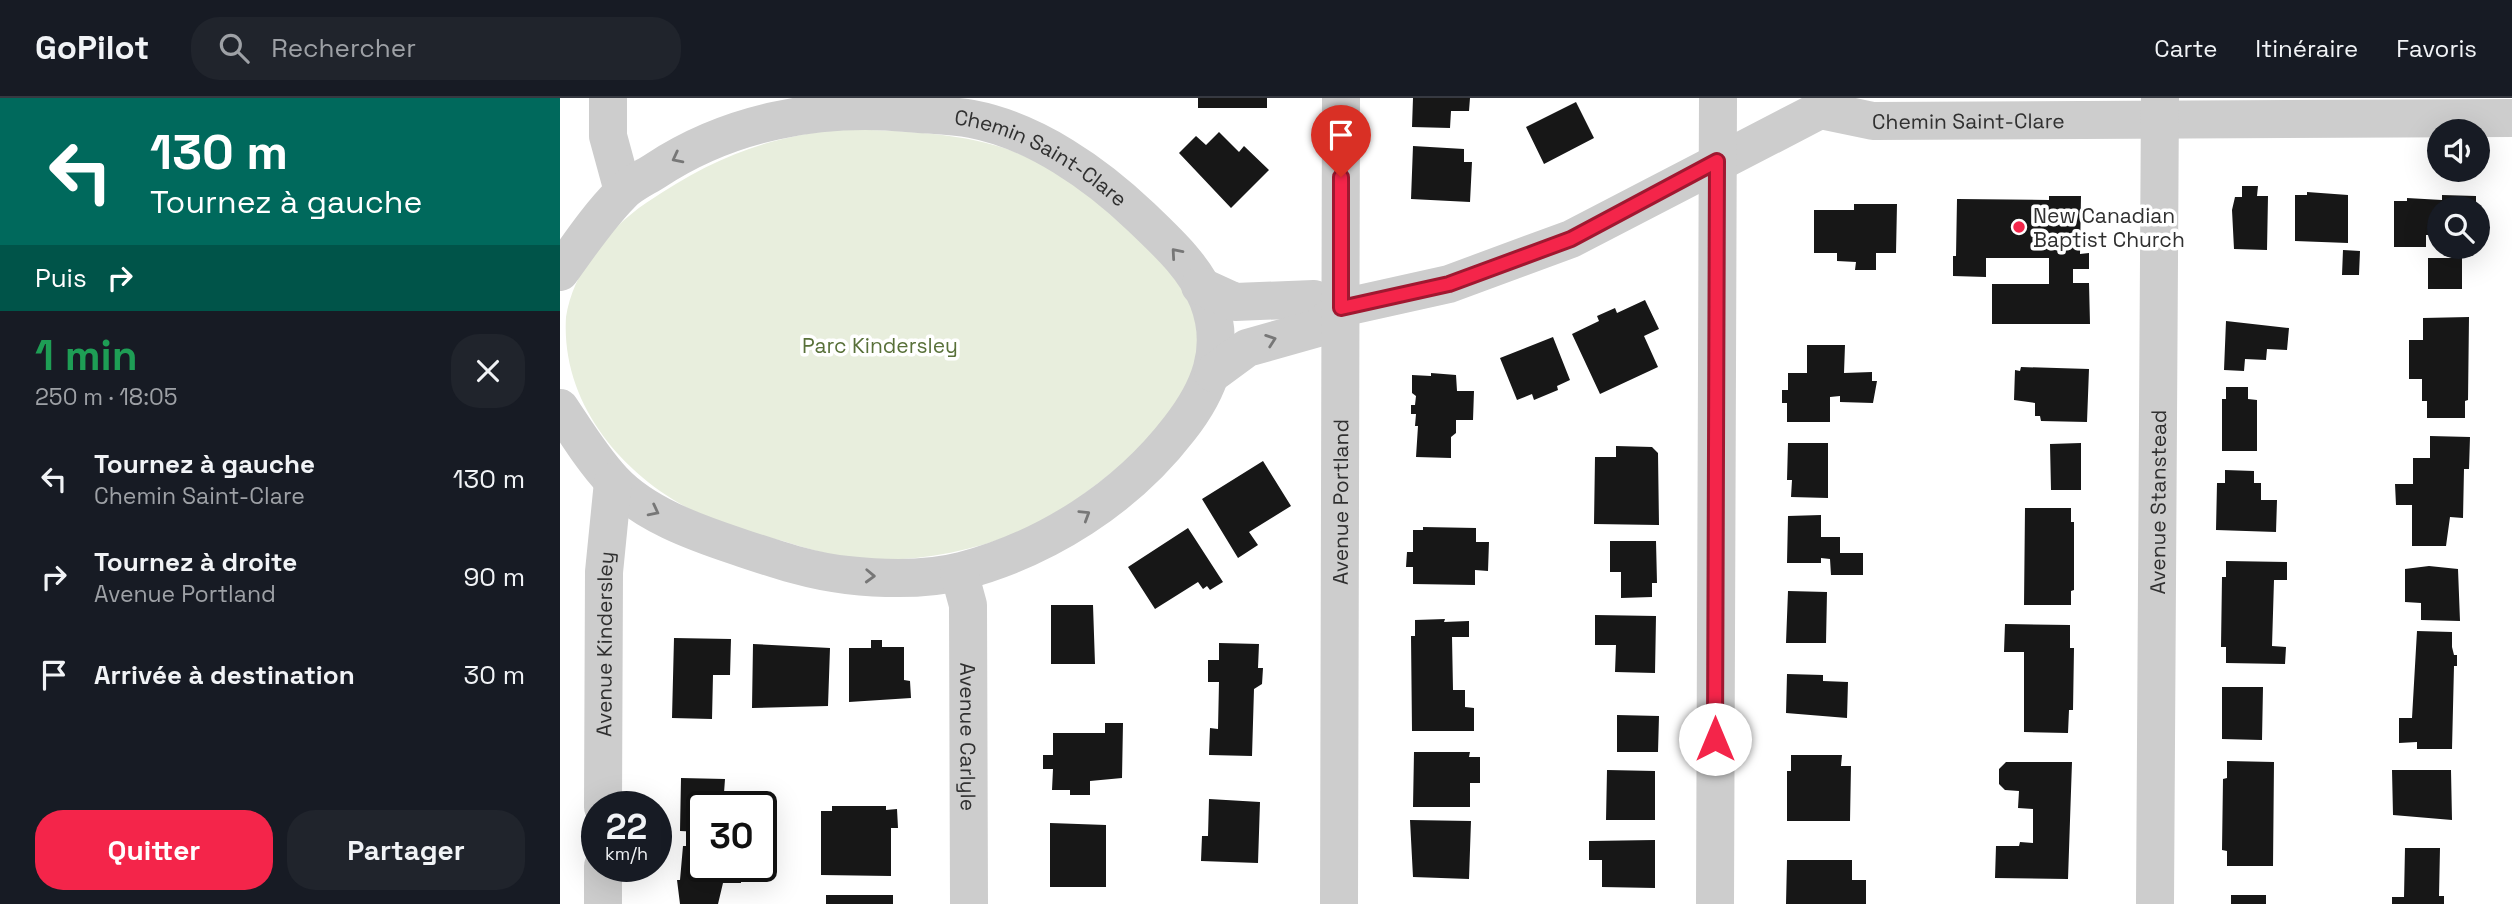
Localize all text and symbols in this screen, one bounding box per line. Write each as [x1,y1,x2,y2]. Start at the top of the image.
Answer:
search box [191,17,681,80]
text: GoPilot [35,27,149,69]
icon: search [215,29,253,67]
text: Rechercher [271,31,416,65]
text: Carte [2154,33,2217,64]
text: Itinéraire [2255,33,2358,64]
text: Favoris [2396,33,2477,64]
street label: Chemin Saint-Clare [953,103,1133,212]
pin [1311,105,1371,177]
street label: Chemin Saint-Clare [1872,107,2065,135]
icon: arrive [1322,116,1360,154]
map controls [2427,119,2490,259]
button: sound [2427,119,2490,182]
text: 130 m [150,121,288,183]
icon: left [35,126,126,217]
one-way arrow [672,149,684,163]
text: Tournez à gauche [150,182,422,222]
button: search [2427,196,2490,259]
place label: New Canadian Baptist Church [2033,202,2185,253]
marker: New Canadian Baptist Church [2011,219,2027,235]
one-way arrow [1172,248,1184,261]
icon: right [101,259,139,297]
text: Puis [35,261,87,295]
text: 1 min [35,329,138,382]
park label: Parc Kindersley [802,332,958,359]
button: close [451,334,525,408]
one-way arrow [1265,334,1277,348]
text: 250 m · 18:05 [35,382,178,412]
street label: Avenue Stanstead [2143,409,2172,595]
street label: Avenue Portland [1326,419,1354,585]
text: Tournez à gauche [94,447,315,481]
icon: left [35,460,73,498]
text: 130 m [453,462,525,496]
text: Chemin Saint-Clare [94,481,305,511]
one-way arrow [647,503,659,516]
one-way arrow [1077,511,1090,524]
text: Tournez à droite [94,545,297,579]
street label: Avenue Kindersley [590,550,620,737]
icon: right [35,558,73,596]
text: 90 m [463,560,525,594]
one-way arrow [865,568,876,583]
text: Avenue Portland [94,579,276,609]
icon: arrive [35,656,73,694]
text: Arrivée à destination [94,658,355,692]
text: 30 m [464,658,525,692]
street label: Avenue Carlyle [955,662,982,811]
position arrow [1678,702,1752,776]
speed limit sign: 30 [686,791,777,882]
text: 22 [606,805,647,849]
button: Quitter [35,810,273,890]
button: Partager [287,810,525,890]
text: km/h [605,842,648,865]

